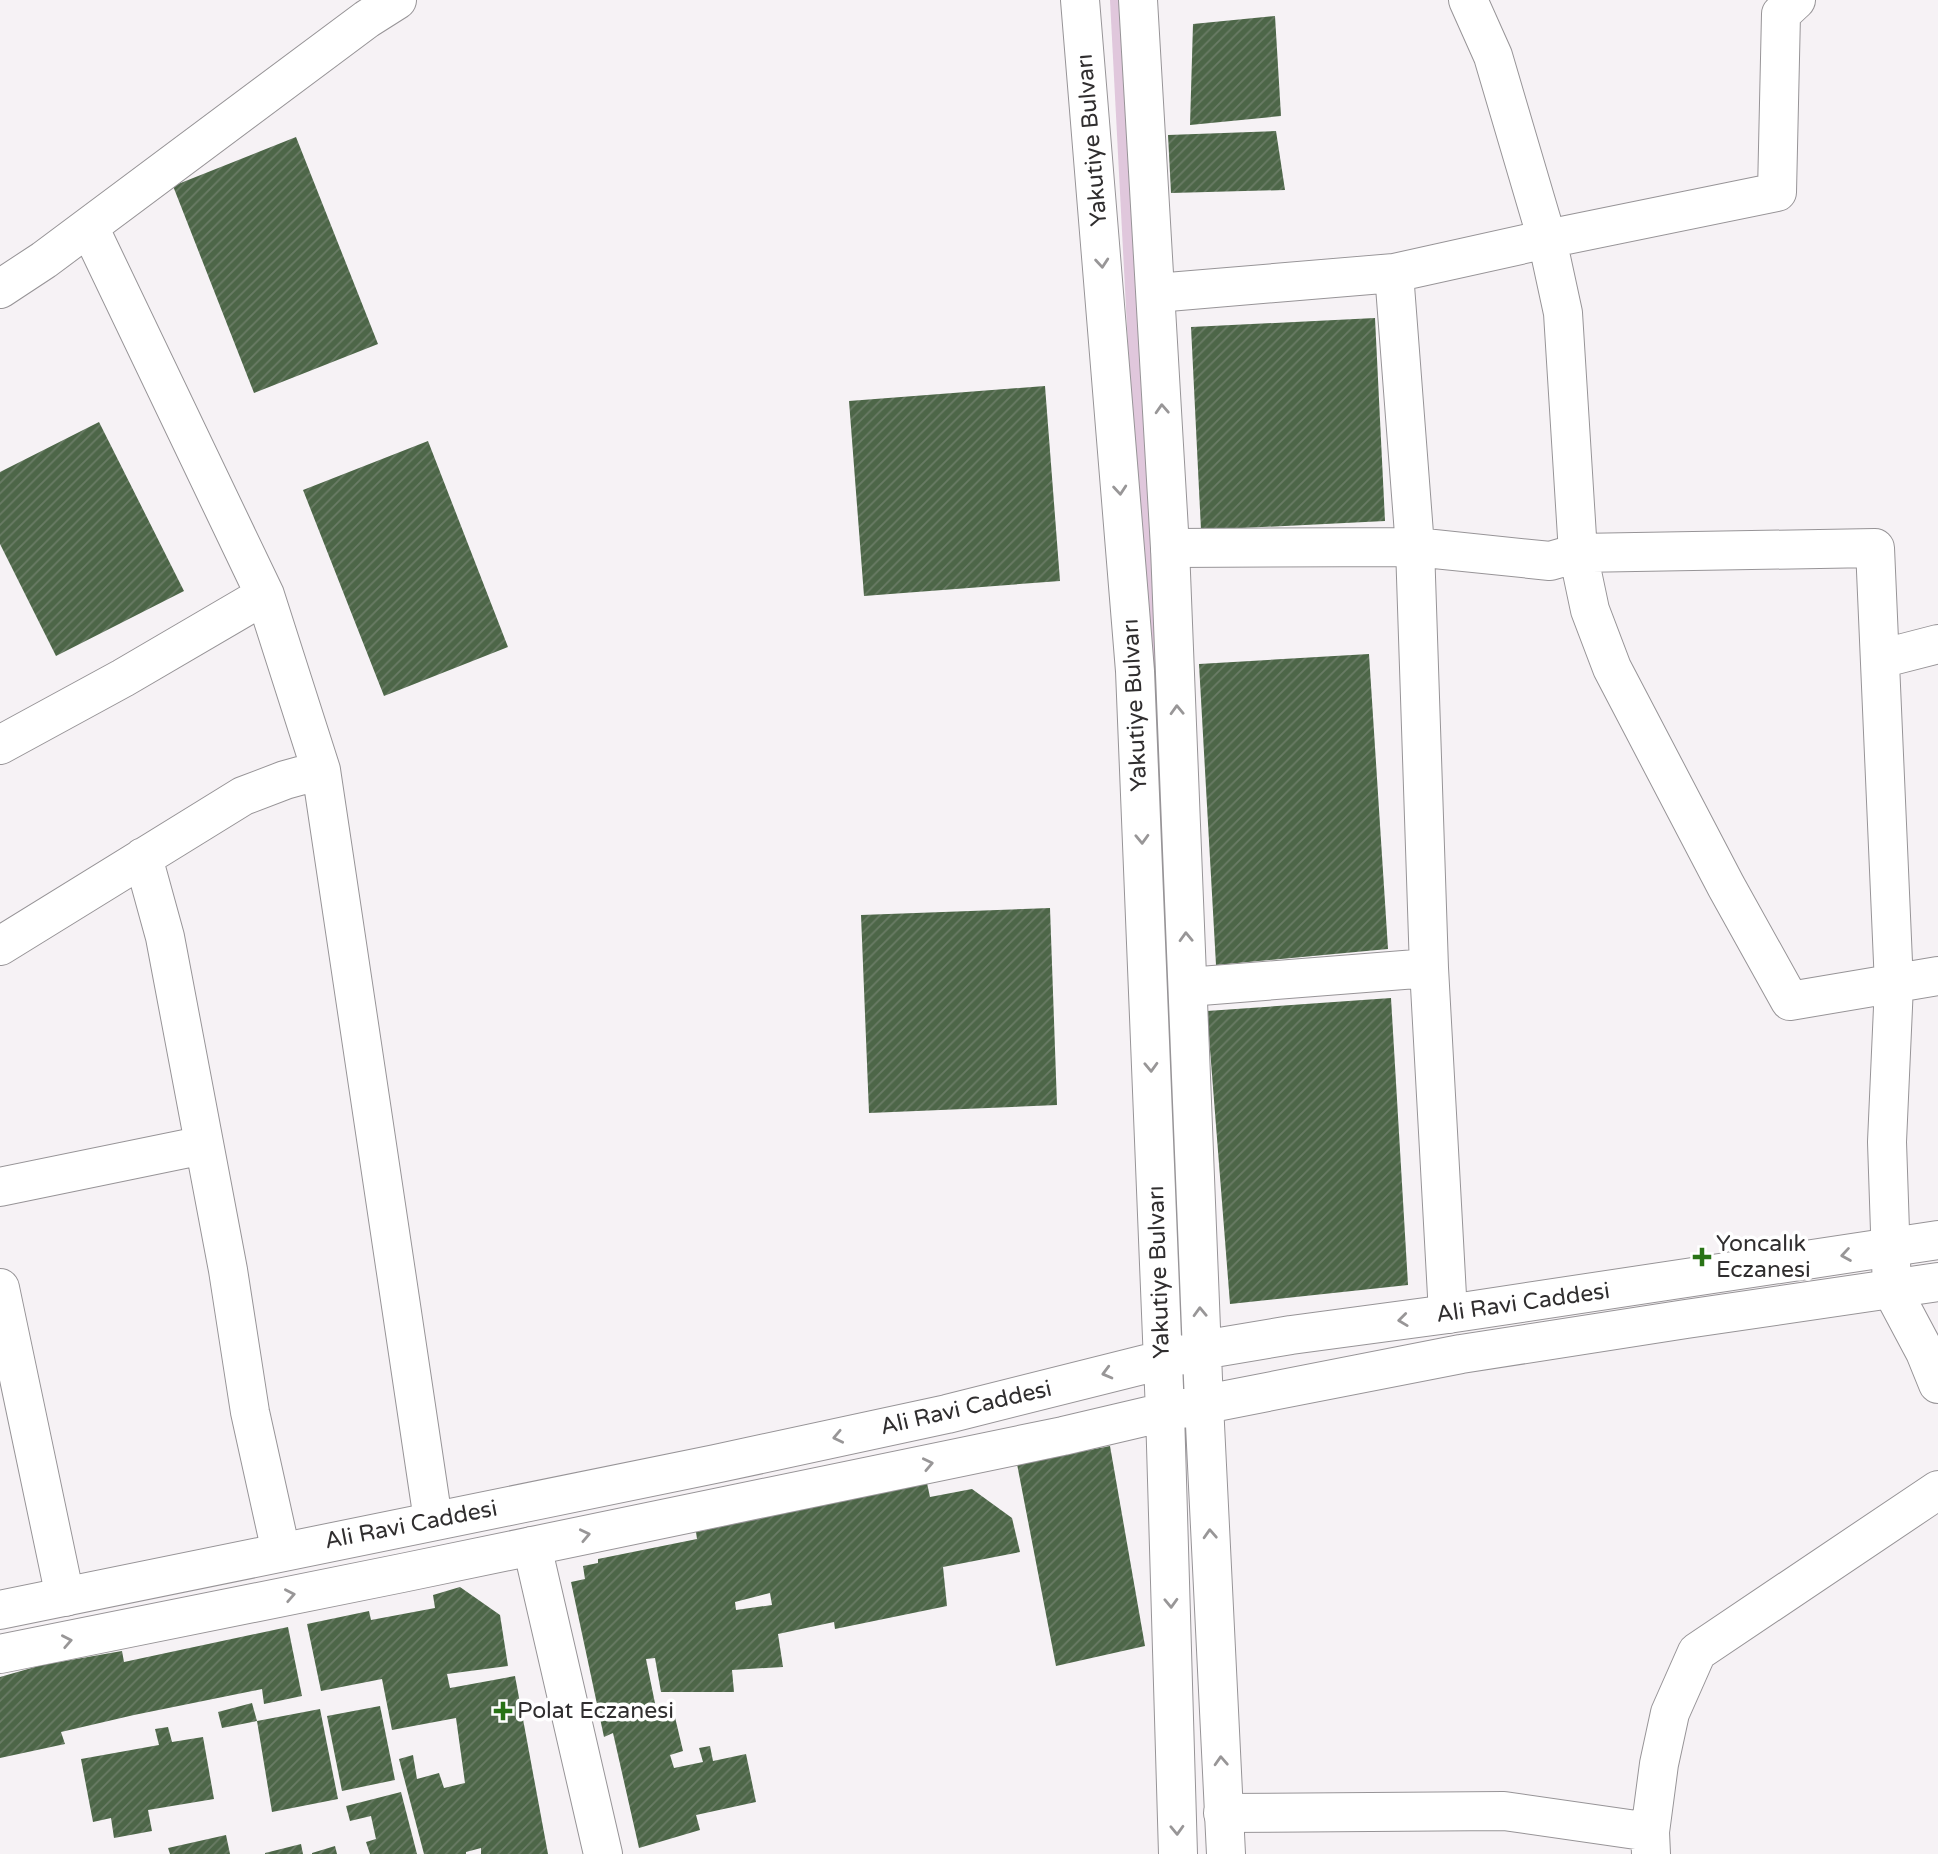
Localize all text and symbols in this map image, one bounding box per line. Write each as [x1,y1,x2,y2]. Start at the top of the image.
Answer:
street label: Yakutiye Bulvarı [1071,53,1113,227]
one-way arrow [1094,258,1109,269]
one-way arrow [1155,404,1170,415]
one-way arrow [1112,485,1127,496]
street label: Yakutiye Bulvarı [1116,618,1154,792]
one-way arrow [1169,704,1184,715]
one-way arrow [1134,834,1149,845]
one-way arrow [1179,932,1194,943]
one-way arrow [1143,1061,1158,1072]
street label: Yakutiye Bulvarı [1142,1185,1176,1359]
place label: Yoncalık Eczanesi [1716,1230,1811,1284]
one-way arrow [1840,1247,1852,1262]
marker: Yoncalık Eczanesi [1694,1249,1710,1265]
street label: Ali Ravi Caddesi [1434,1277,1612,1329]
one-way arrow [1193,1306,1208,1317]
one-way arrow [1397,1313,1409,1328]
one-way arrow [1101,1365,1113,1379]
street label: Ali Ravi Caddesi [878,1375,1054,1441]
one-way arrow [832,1429,844,1444]
one-way arrow [922,1458,934,1473]
street label: Ali Ravi Caddesi [322,1495,500,1555]
one-way arrow [1203,1528,1218,1539]
one-way arrow [579,1529,591,1544]
one-way arrow [284,1588,296,1603]
one-way arrow [1163,1597,1178,1608]
one-way arrow [61,1634,73,1649]
place label: Polat Eczanesi [517,1697,674,1725]
marker: Polat Eczanesi [495,1703,511,1719]
one-way arrow [1214,1756,1229,1767]
one-way arrow [1170,1825,1185,1836]

